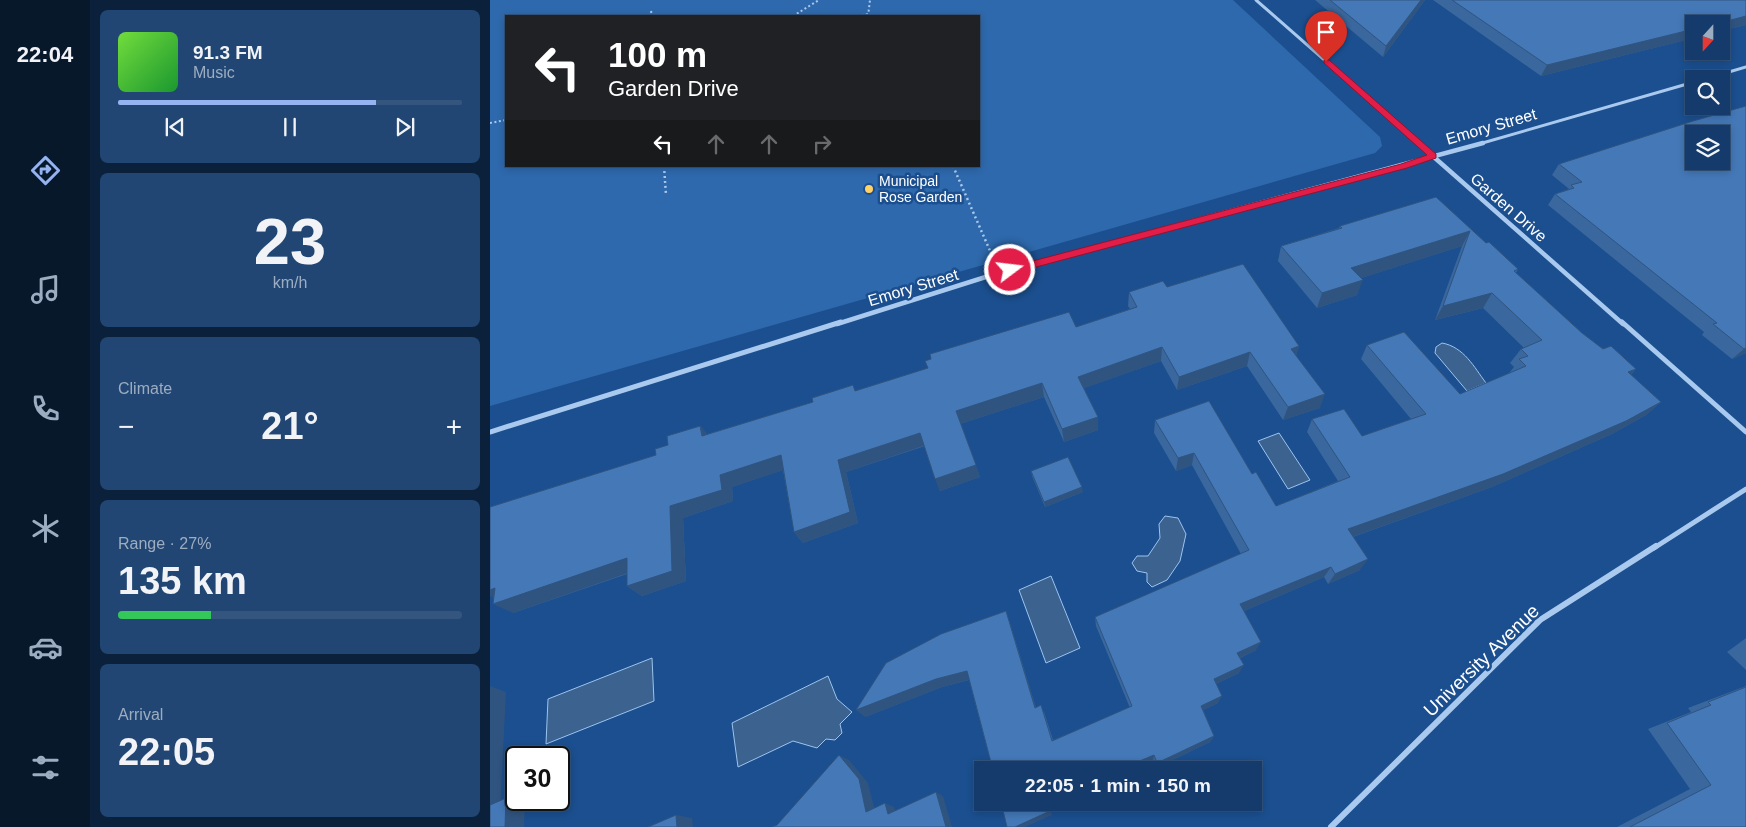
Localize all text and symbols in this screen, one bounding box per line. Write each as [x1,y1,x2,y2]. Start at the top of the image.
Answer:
pin [1305,11,1347,62]
north arrow [1685,15,1730,60]
map controls [1685,15,1730,170]
icon: arrive [1312,18,1340,46]
icon: left [525,35,590,100]
text: 100 m [608,35,707,74]
text: 22:04 [17,42,73,67]
text: 91.3 FM [193,42,263,63]
text: Music [193,64,235,81]
button: search [1685,70,1730,115]
text: Garden Drive [608,76,739,101]
street label: Emory Street [1444,105,1539,148]
icon: previous [161,113,189,141]
icon: pause [276,113,304,141]
icon: next [391,113,419,141]
button: layers [1685,125,1730,170]
icon: left [649,130,677,158]
icon: ahead [702,130,730,158]
icon: ahead [755,130,783,158]
icon: right [808,130,836,158]
icon: directions [28,153,63,188]
street label: Garden Drive [1467,170,1550,245]
place label: Municipal Rose Garden [879,173,962,205]
marker: Municipal Rose Garden [863,183,875,195]
text: 23 [254,205,326,278]
position arrow [983,243,1035,295]
street label: Emory Street [866,266,961,309]
icon: music [28,272,63,307]
text: km/h [273,274,307,291]
text: Climate [118,380,172,397]
icon: phone [28,391,63,426]
text: 21° [261,405,319,447]
text: − [118,411,134,442]
text: + [446,411,462,442]
icon: climate [28,511,63,546]
text: Range · 27% [118,535,211,552]
text: 135 km [118,560,247,602]
street label: University Avenue [1419,600,1543,721]
icon: car [28,630,63,665]
text: Arrival [118,706,163,723]
text: 22:05 [118,731,215,773]
speed limit sign: 30 [505,746,570,811]
icon: filters [28,750,63,785]
text: 22:05 · 1 min · 150 m [1025,775,1211,796]

